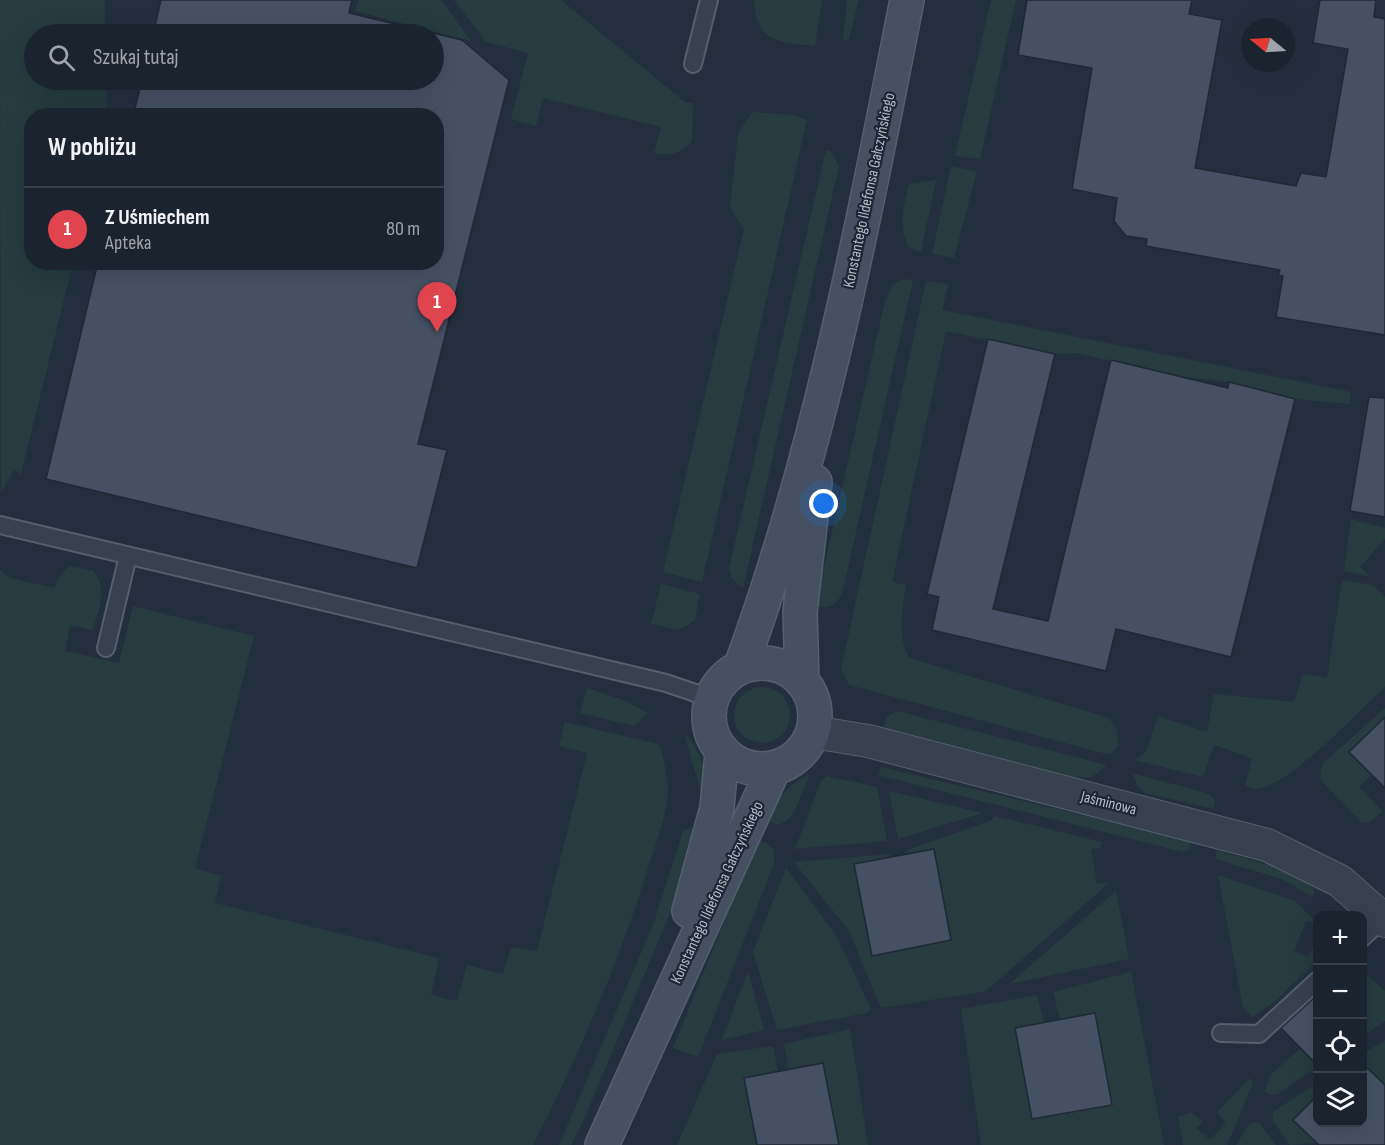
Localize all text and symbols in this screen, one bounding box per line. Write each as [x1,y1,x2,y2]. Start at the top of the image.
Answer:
north arrow [1241,18,1295,72]
search box [24,24,444,90]
icon: search [45,41,78,74]
text: Szukaj tutaj [93,44,179,71]
street label: Konstantego Ildefonsa Gałczyńskiego [840,91,899,289]
text: W pobliżu [48,132,136,163]
text: Z Uśmiechem [105,204,210,231]
text: 1 [64,217,71,241]
text: 80 m [386,217,420,241]
text: Apteka [105,231,152,255]
pin: 1 [418,282,456,332]
your location [809,489,838,518]
street label: Jaśminowa [1078,787,1138,820]
street label: Konstantego Ildefonsa Gałczyńskiego [667,799,768,987]
map controls [1313,911,1367,1127]
button: + [1313,911,1367,965]
button: − [1313,965,1367,1019]
button: locate [1313,1019,1367,1073]
button: layers [1313,1073,1367,1127]

